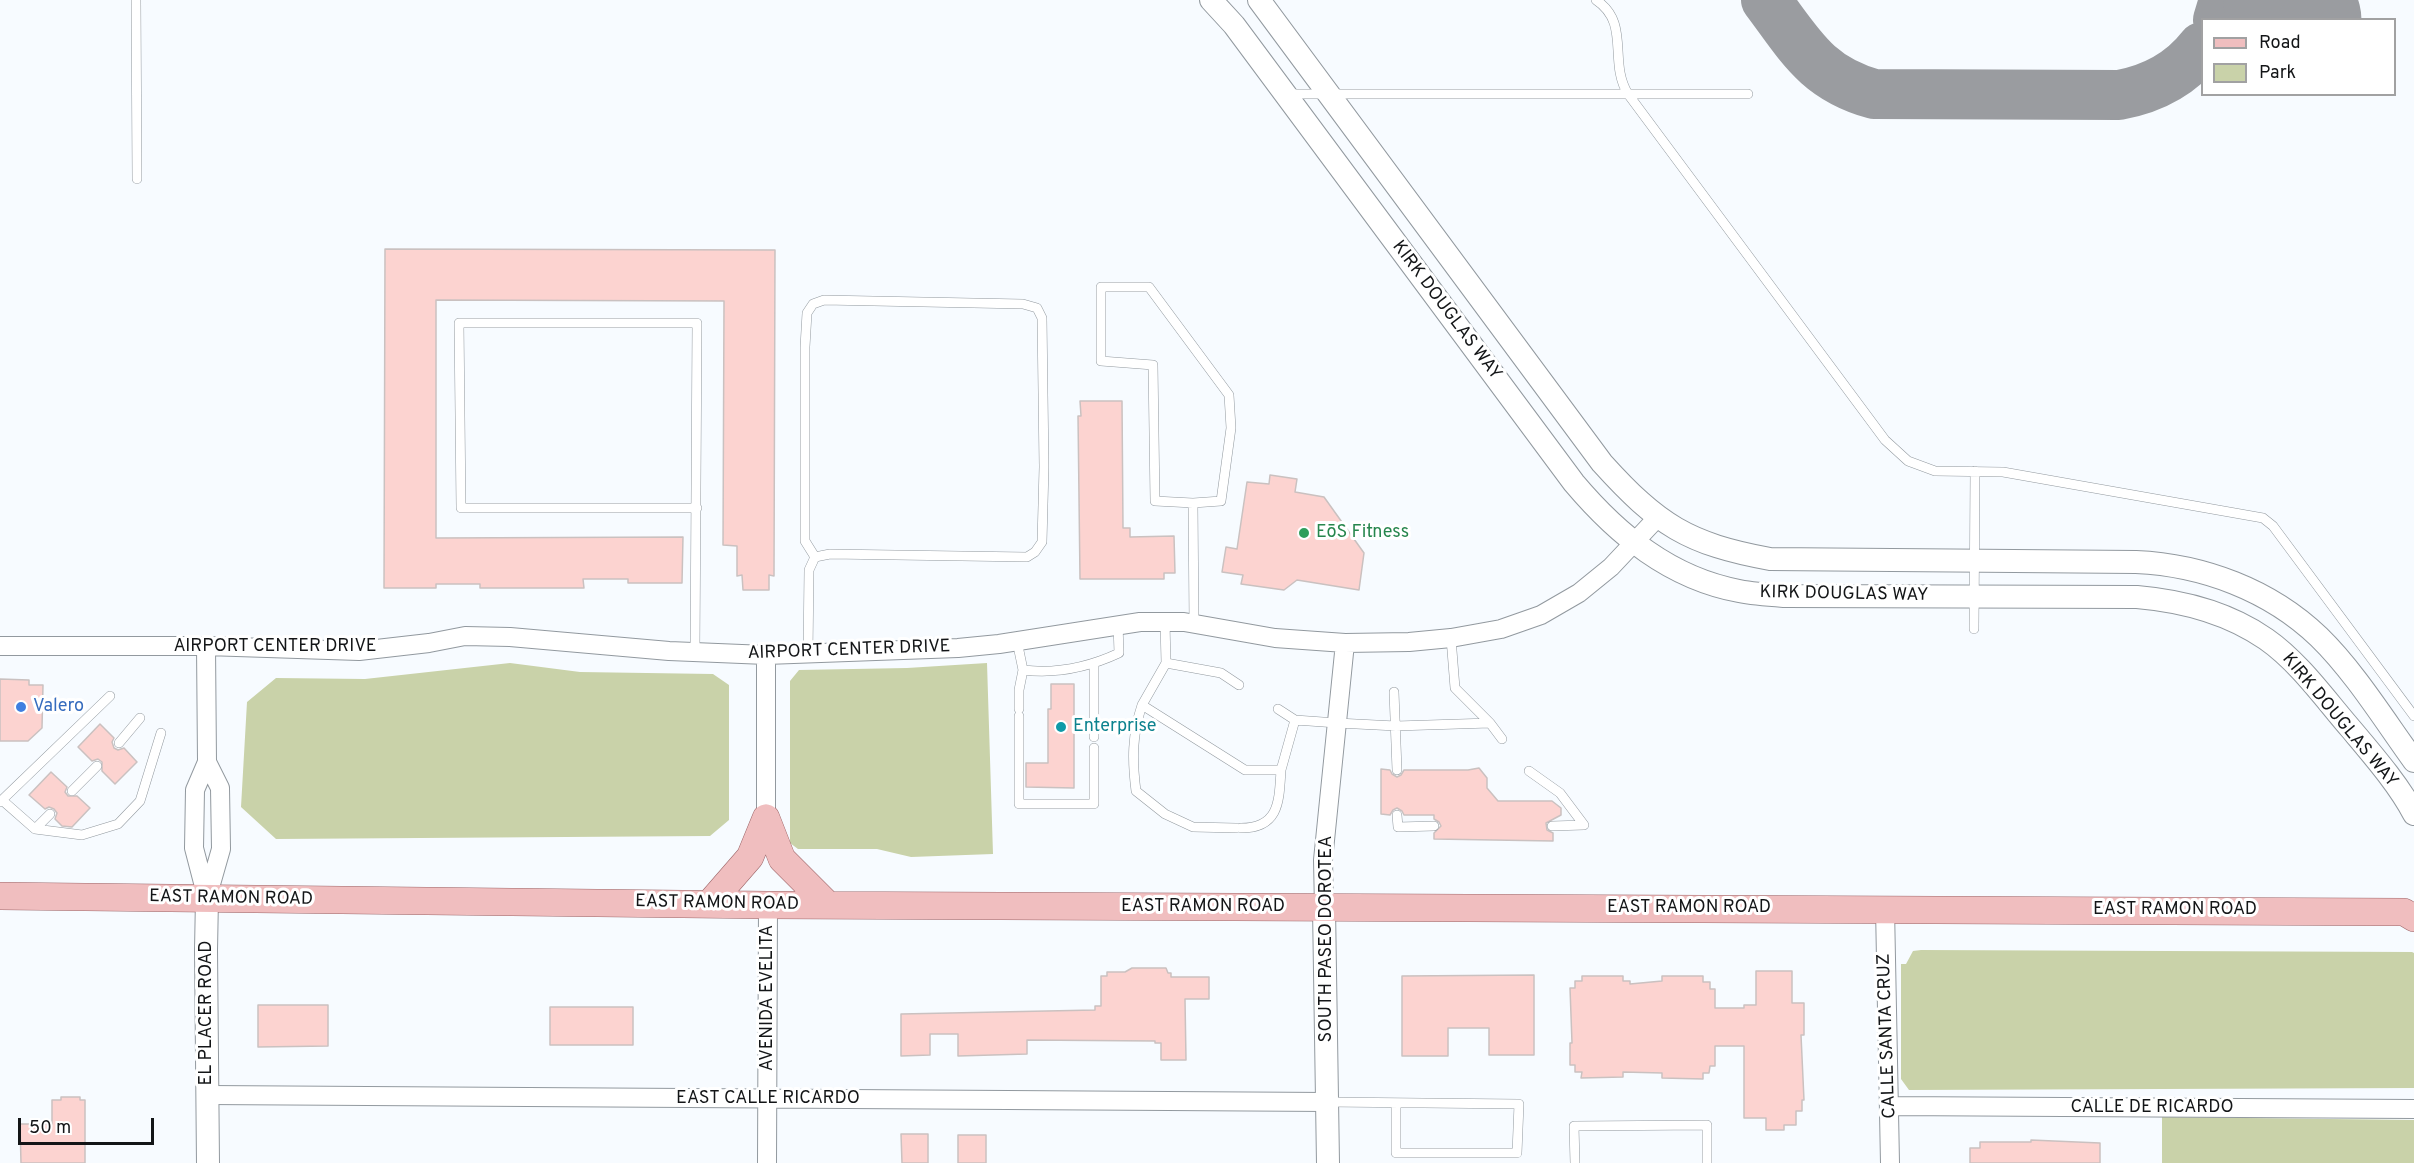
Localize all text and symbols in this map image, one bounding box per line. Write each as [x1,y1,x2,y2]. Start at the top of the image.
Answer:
legend [2201,18,2396,96]
text: Road [2259,32,2301,55]
text: Park [2259,62,2296,85]
street label: KIRK DOUGLAS WAY [1387,237,1505,385]
place label: EōS Fitness [1316,522,1409,544]
marker: EōS Fitness [1297,526,1311,540]
street label: KIRK DOUGLAS WAY [1759,583,1929,607]
street label: AIRPORT CENTER DRIVE [173,636,377,658]
street label: AIRPORT CENTER DRIVE [747,637,951,665]
street label: KIRK DOUGLAS WAY [2276,649,2402,793]
place label: Valero [33,696,84,718]
marker: Valero [14,700,28,714]
place label: Enterprise [1073,716,1156,738]
marker: Enterprise [1054,720,1068,734]
street label: SOUTH PASEO DOROTEA [1316,836,1338,1042]
street label: EAST RAMON ROAD [149,887,313,911]
street label: EAST RAMON ROAD [635,892,799,916]
street label: EAST RAMON ROAD [1121,896,1285,918]
street label: EAST RAMON ROAD [1607,897,1771,919]
street label: EAST RAMON ROAD [2093,899,2257,921]
street label: AVENIDA EVELITA [757,925,779,1071]
street label: EL PLACER ROAD [196,941,218,1085]
street label: CALLE SANTA CRUZ [1874,953,1902,1119]
street label: EAST CALLE RICARDO [676,1088,860,1110]
street label: CALLE DE RICARDO [2070,1097,2234,1119]
scale bar [21,1106,158,1144]
text: 50 m [29,1117,71,1140]

